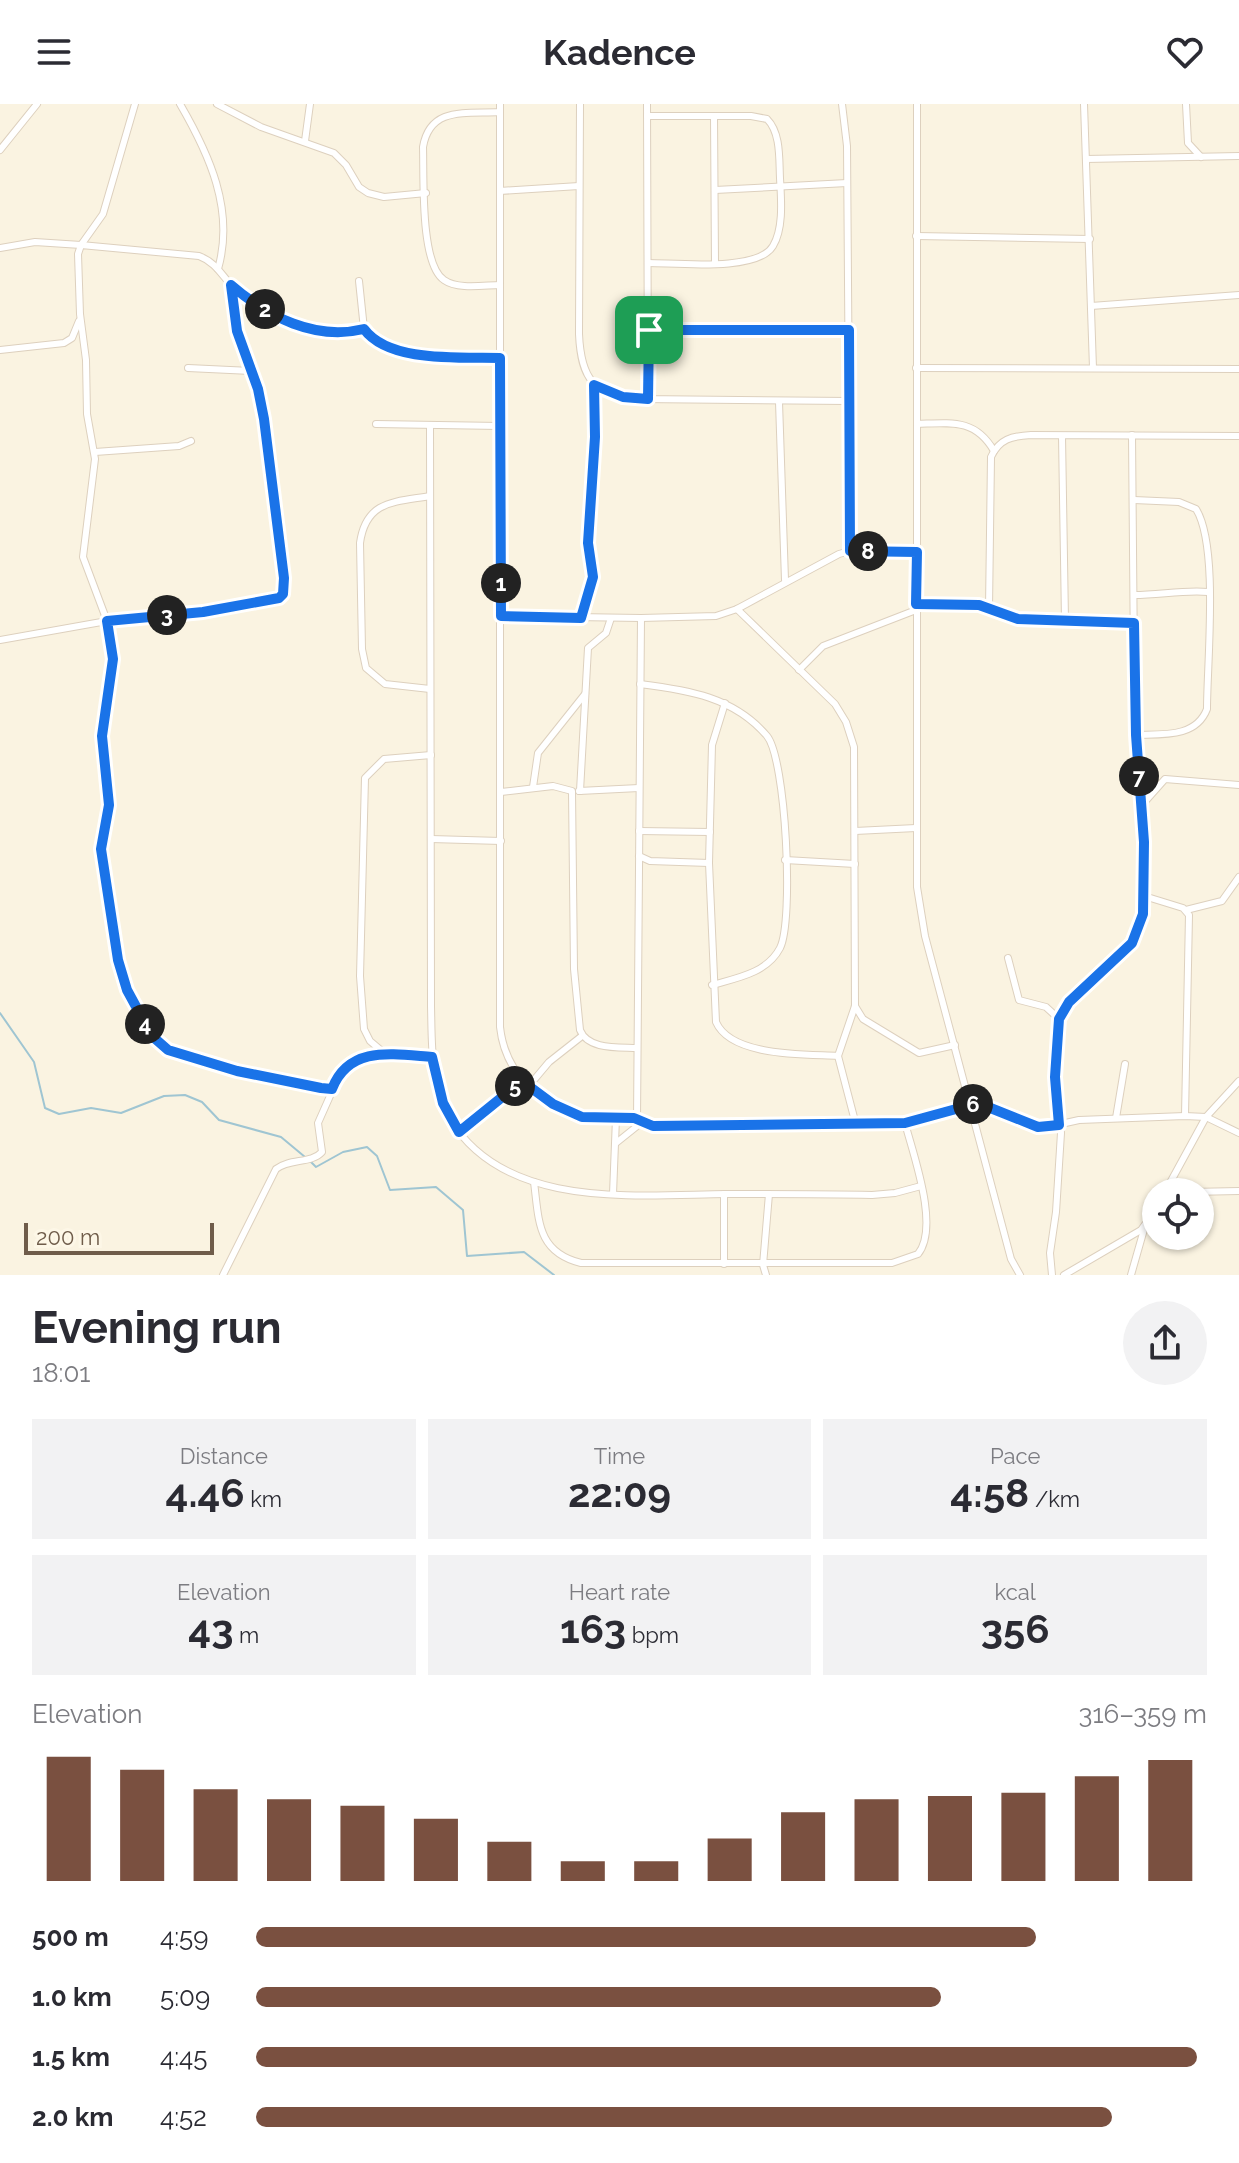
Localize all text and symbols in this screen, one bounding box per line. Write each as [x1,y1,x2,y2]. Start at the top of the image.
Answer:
icon: menu [32,30,76,74]
icon: heart [1163,30,1207,74]
text: Kadence [543,31,696,73]
pin: 2 [245,289,285,329]
text: 2 [259,296,271,322]
pin [615,296,683,364]
icon: arrive [627,308,671,352]
pin: 8 [848,531,888,571]
text: 8 [861,538,875,564]
pin: 1 [481,563,521,603]
text: 1 [496,570,506,596]
pin: 3 [147,595,187,635]
text: 3 [161,602,173,628]
pin: 7 [1119,756,1159,796]
text: 7 [1133,763,1145,789]
pin: 4 [125,1004,165,1044]
text: 4 [139,1011,151,1037]
pin: 5 [495,1066,535,1106]
text: 5 [509,1073,521,1099]
pin: 6 [953,1084,993,1124]
text: 6 [966,1091,980,1117]
map controls [1142,1178,1214,1250]
button: locate [1142,1178,1214,1250]
scale bar [24,1219,214,1255]
text: 200 m [36,1224,100,1250]
button: share [1123,1301,1207,1385]
text: Evening run [32,1302,281,1353]
text: 18:01 [32,1358,90,1388]
text: Distance [180,1443,268,1469]
text: Time [594,1443,645,1469]
text: Pace [990,1443,1040,1469]
text: 4.46 [166,1469,245,1516]
text: 22:09 [568,1469,671,1516]
text: 4:58 [950,1469,1029,1516]
text: km [245,1486,282,1512]
text: /km [1029,1486,1080,1512]
text: Elevation [177,1579,271,1605]
text: Heart rate [569,1579,670,1605]
text: kcal [995,1579,1036,1605]
text: 43 [188,1605,234,1652]
text: 163 [560,1605,626,1652]
text: 356 [981,1605,1050,1652]
text: m [234,1622,259,1648]
text: bpm [626,1622,679,1648]
text: Elevation [32,1699,142,1729]
text: 316–359 m [1079,1699,1207,1729]
text: 500 m [32,1922,109,1952]
text: 4:59 [160,1922,209,1952]
text: 1.0 km [32,1982,112,2012]
text: 5:09 [160,1982,210,2012]
text: 1.5 km [32,2042,110,2072]
text: 4:45 [160,2042,207,2072]
text: 2.0 km [32,2102,113,2132]
text: 4:52 [160,2102,207,2132]

